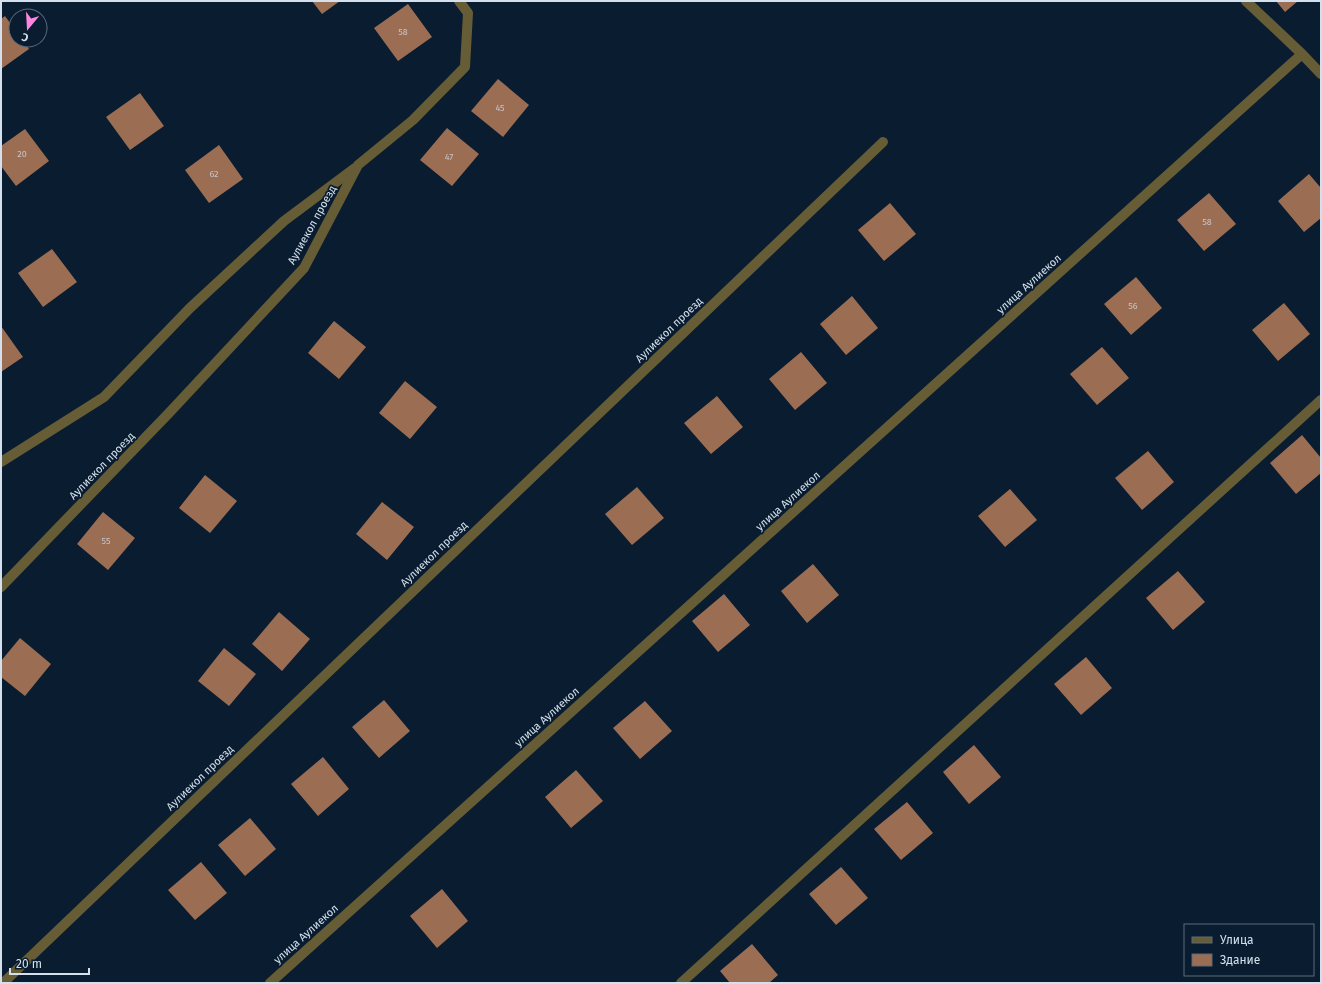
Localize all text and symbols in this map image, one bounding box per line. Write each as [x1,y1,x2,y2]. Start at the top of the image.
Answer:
north arrow [8,8,48,48]
house number: 58 [398,27,408,37]
text: С [19,30,30,44]
house number: 45 [495,103,505,113]
house number: 20 [17,149,27,159]
house number: 47 [445,152,453,162]
house number: 62 [209,169,219,179]
street label: Аулиекол проезд [285,183,339,267]
house number: 58 [1202,217,1212,227]
street label: улица Аулиекол [994,252,1064,316]
street label: Аулиекол проезд [633,295,705,365]
house number: 56 [1128,301,1138,311]
street label: Аулиекол проезд [67,430,137,502]
street label: улица Аулиекол [753,469,823,533]
street label: Аулиекол проезд [398,519,470,589]
house number: 55 [102,536,111,546]
street label: улица Аулиекол [512,685,582,749]
street label: Аулиекол проезд [164,743,236,813]
street label: улица Аулиекол [271,902,341,966]
legend [1184,924,1314,976]
text: Улица [1220,933,1254,947]
scale bar [10,950,89,976]
text: Здание [1220,953,1260,967]
text: 20 m [16,957,42,971]

